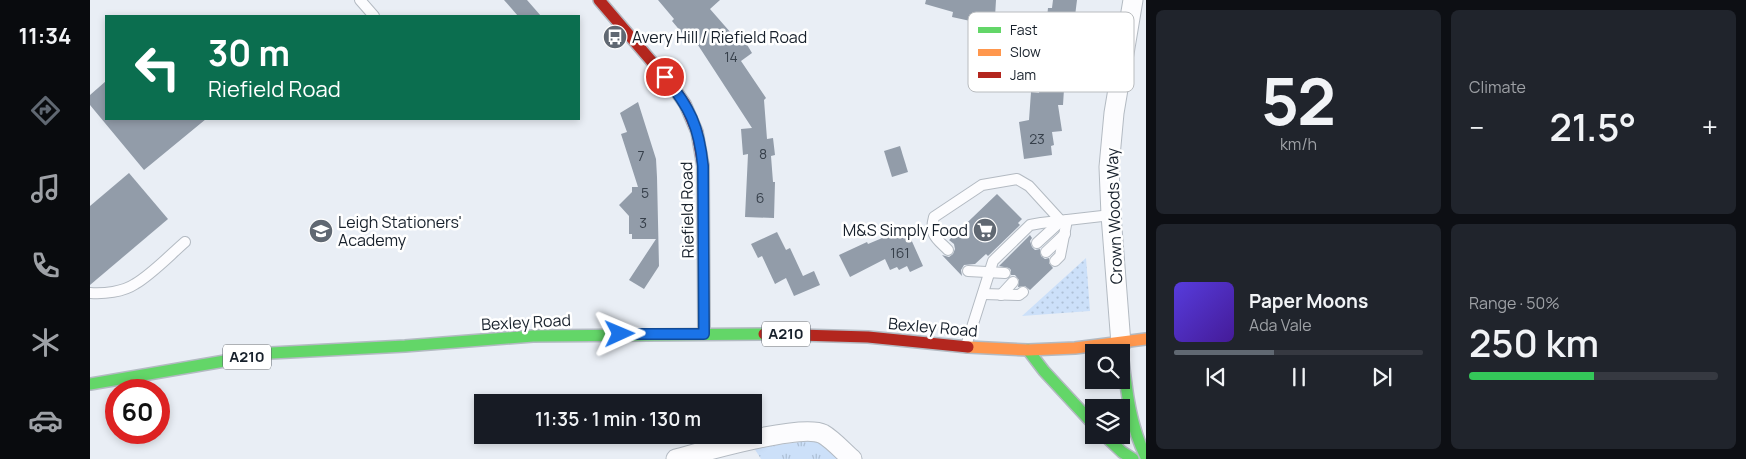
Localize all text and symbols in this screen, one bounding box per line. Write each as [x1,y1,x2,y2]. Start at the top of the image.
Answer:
legend [968,12,1134,92]
text: Fast [1010,20,1038,39]
text: 11:34 [19,21,72,51]
bus stop icon: Avery Hill / Riefield Road [602,24,628,50]
place label: Avery Hill / Riefield Road [632,26,807,48]
text: 30 m [208,29,290,77]
icon: left [125,35,190,100]
text: Slow [1010,42,1041,61]
house number: 14 [724,47,738,66]
pin [644,56,686,98]
text: 52 [1261,56,1336,145]
icon: arrive [651,63,679,91]
text: Jam [1010,65,1036,84]
text: Riefield Road [208,74,341,104]
text: Climate [1469,76,1526,98]
icon: directions [28,93,63,128]
text: 21.5° [1549,100,1636,152]
text: − [1469,108,1484,146]
text: + [1702,108,1718,146]
house number: 23 [1029,129,1045,148]
text: km/h [1280,133,1317,155]
house number: 8 [759,144,767,163]
house number: 7 [637,146,645,165]
street label: Crown Woods Way [1101,147,1127,284]
street label: Riefield Road [675,162,699,258]
icon: music [28,171,63,206]
house number: 5 [641,183,649,202]
house number: 6 [756,188,764,207]
place label: Leigh Stationers' Academy [338,211,462,251]
house number: 3 [639,213,647,232]
supermarket icon: M&S Simply Food [972,217,998,243]
school or university icon: Leigh Stationers' Academy [308,218,334,244]
place label: M&S Simply Food [843,219,968,241]
house number: 161 [890,243,910,262]
icon: phone [28,248,63,283]
text: Paper Moons [1249,288,1368,314]
text: Range · 50% [1469,292,1560,314]
position arrow [593,307,645,359]
street label: Bexley Road [481,309,571,335]
street label: Bexley Road [887,312,979,342]
text: Ada Vale [1249,314,1312,336]
text: 250 km [1469,316,1599,368]
road number: A210 [762,322,810,346]
icon: climate [28,325,63,360]
road number: A210 [223,344,271,370]
map controls [1085,344,1130,444]
button: search [1085,344,1130,389]
icon: previous [1202,363,1230,391]
icon: pause [1285,363,1313,391]
icon: next [1368,363,1396,391]
speed limit sign: 60 [105,379,170,444]
button: layers [1085,399,1130,444]
icon: car [28,403,63,438]
text: 11:35 · 1 min · 130 m [535,406,701,432]

